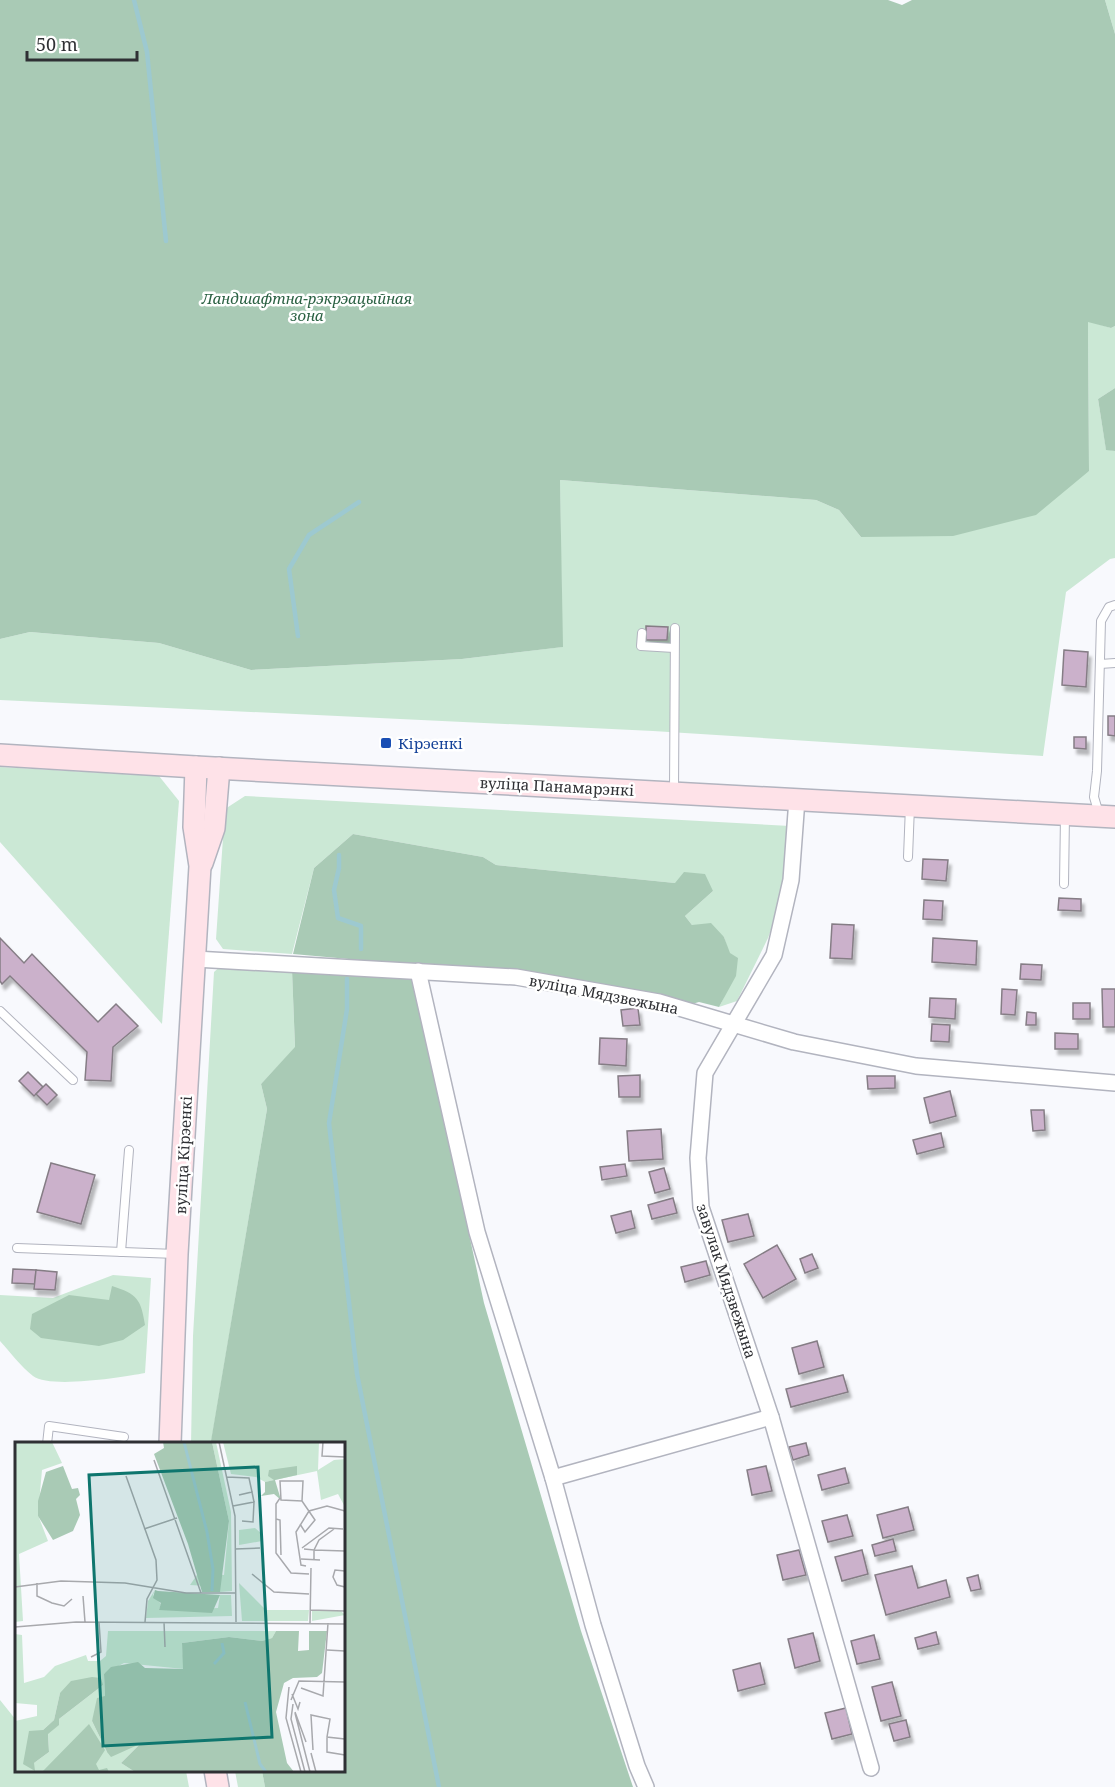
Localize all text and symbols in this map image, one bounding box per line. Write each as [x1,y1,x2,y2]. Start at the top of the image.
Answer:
scale bar [27,24,136,62]
text: 50 m [36,32,78,56]
park label: Ландшафтна-рэкрэацыйная зона [201,288,413,325]
place label: Кірэенкі [398,733,463,753]
marker: Кірэенкі [379,736,393,750]
street label: вуліца Панамарэнкі [479,772,635,800]
street label: вуліца Мядзвежына [527,970,681,1018]
street label: вуліца Кірэенкі [170,1095,196,1215]
street label: завулак Мядзвежына [693,1201,761,1361]
inset map [15,1442,345,1772]

